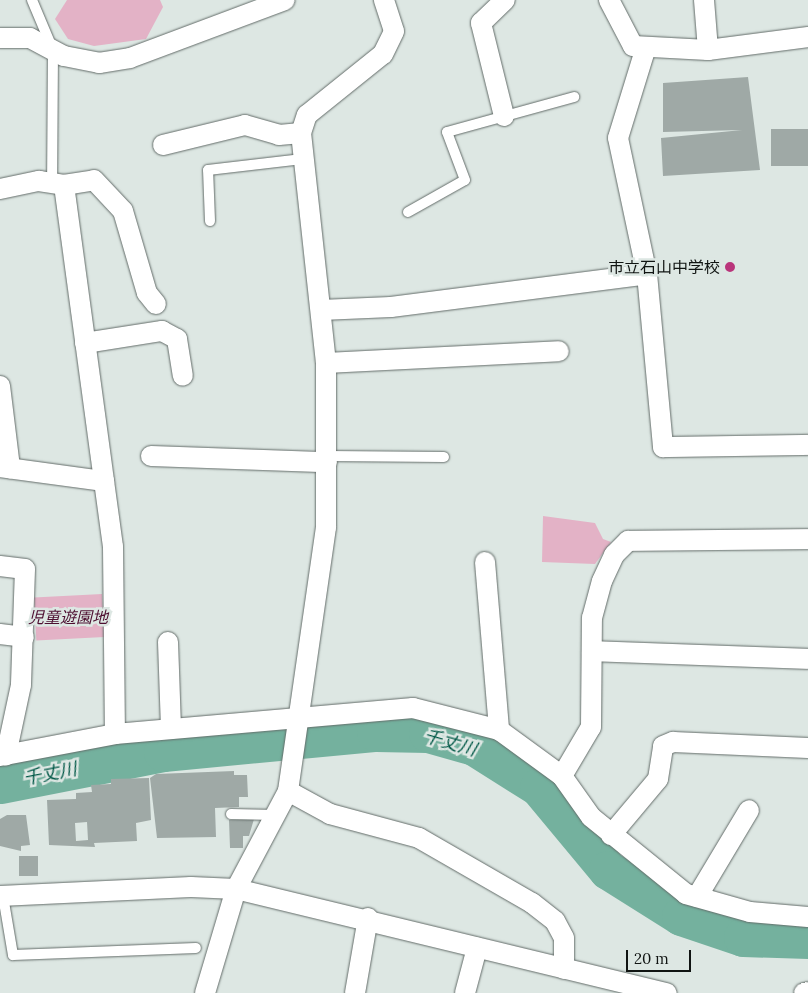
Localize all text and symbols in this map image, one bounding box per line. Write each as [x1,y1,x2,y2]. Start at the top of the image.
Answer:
place label: 市立石山中学校 [608,257,720,277]
marker: 市立石山中学校 [724,261,736,273]
park label: 児童遊園地 [28,607,108,627]
water label: 千丈川 [421,725,479,761]
water label: 千丈川 [21,758,79,790]
scale bar [628,940,693,972]
text: 20 m [634,949,669,968]

